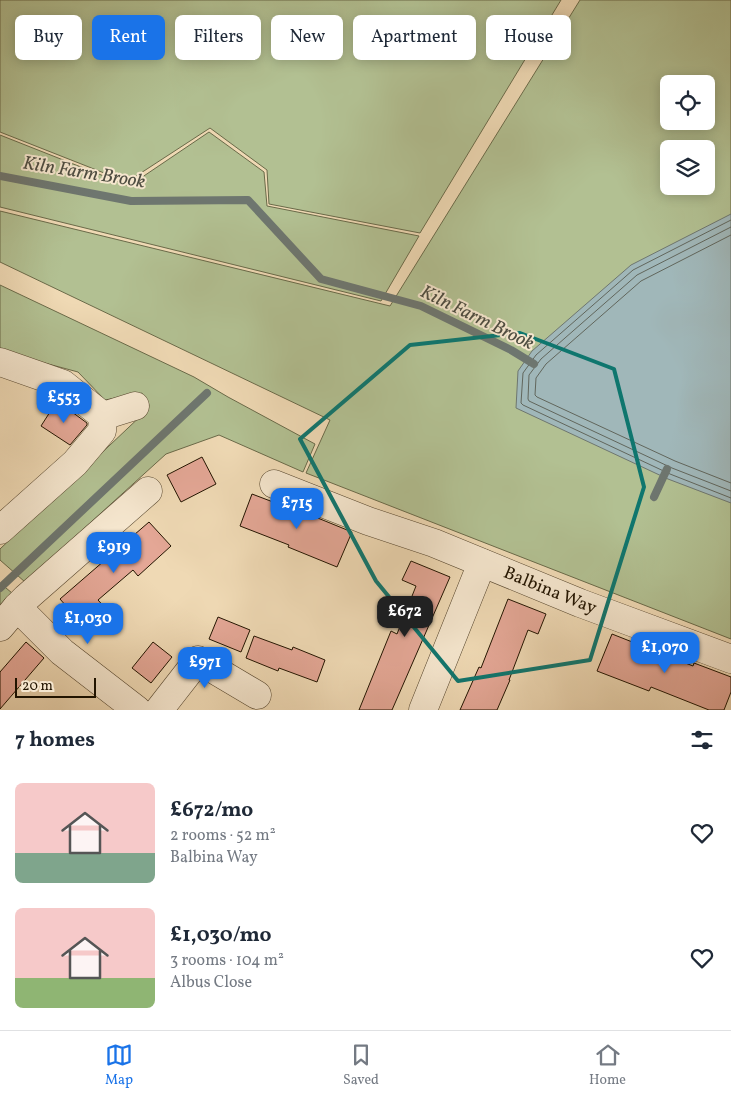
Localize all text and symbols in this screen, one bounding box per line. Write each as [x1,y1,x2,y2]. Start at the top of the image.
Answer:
chip: Buy [15,15,82,60]
chip: Rent [92,15,165,60]
chip: Filters [175,15,261,60]
chip: New [271,15,343,60]
chip: Apartment [353,15,476,60]
chip: House [486,15,571,60]
map controls [660,75,715,195]
button: locate [660,75,715,130]
button: layers [660,140,715,195]
water label: Kiln Farm Brook [21,150,147,196]
water label: Kiln Farm Brook [416,279,538,357]
pin: £553 [34,382,94,424]
text: £553 [48,387,80,409]
pin: £715 [267,488,327,530]
text: £715 [281,493,313,515]
pin: £919 [84,532,144,574]
text: £919 [97,537,131,559]
street label: Balbina Way [500,560,600,621]
pin: £672 [375,596,435,638]
text: £672 [388,601,422,623]
pin: £1,030 [47,602,129,645]
text: £1,030 [64,608,112,630]
pin: £1,070 [624,632,706,674]
text: £1,070 [641,637,689,659]
pin: £971 [175,646,235,689]
text: £971 [189,652,221,674]
scale bar [15,675,96,698]
text: 20 m [22,677,53,696]
text: 7 homes [15,726,95,755]
icon: filters [688,726,716,754]
text: £672/mo [170,796,253,825]
icon: home [55,803,115,863]
icon: heart [688,819,716,847]
text: 2 rooms · 52 m² [170,825,276,847]
text: Balbina Way [170,847,258,869]
text: £1,030/mo [170,921,271,950]
icon: home [55,928,115,988]
icon: heart [688,944,716,972]
text: 3 rooms · 104 m² [170,950,284,972]
text: Albus Close [170,972,252,994]
tab: Map [105,1041,133,1090]
tab: Saved [343,1041,379,1090]
tab: Home [589,1041,626,1090]

